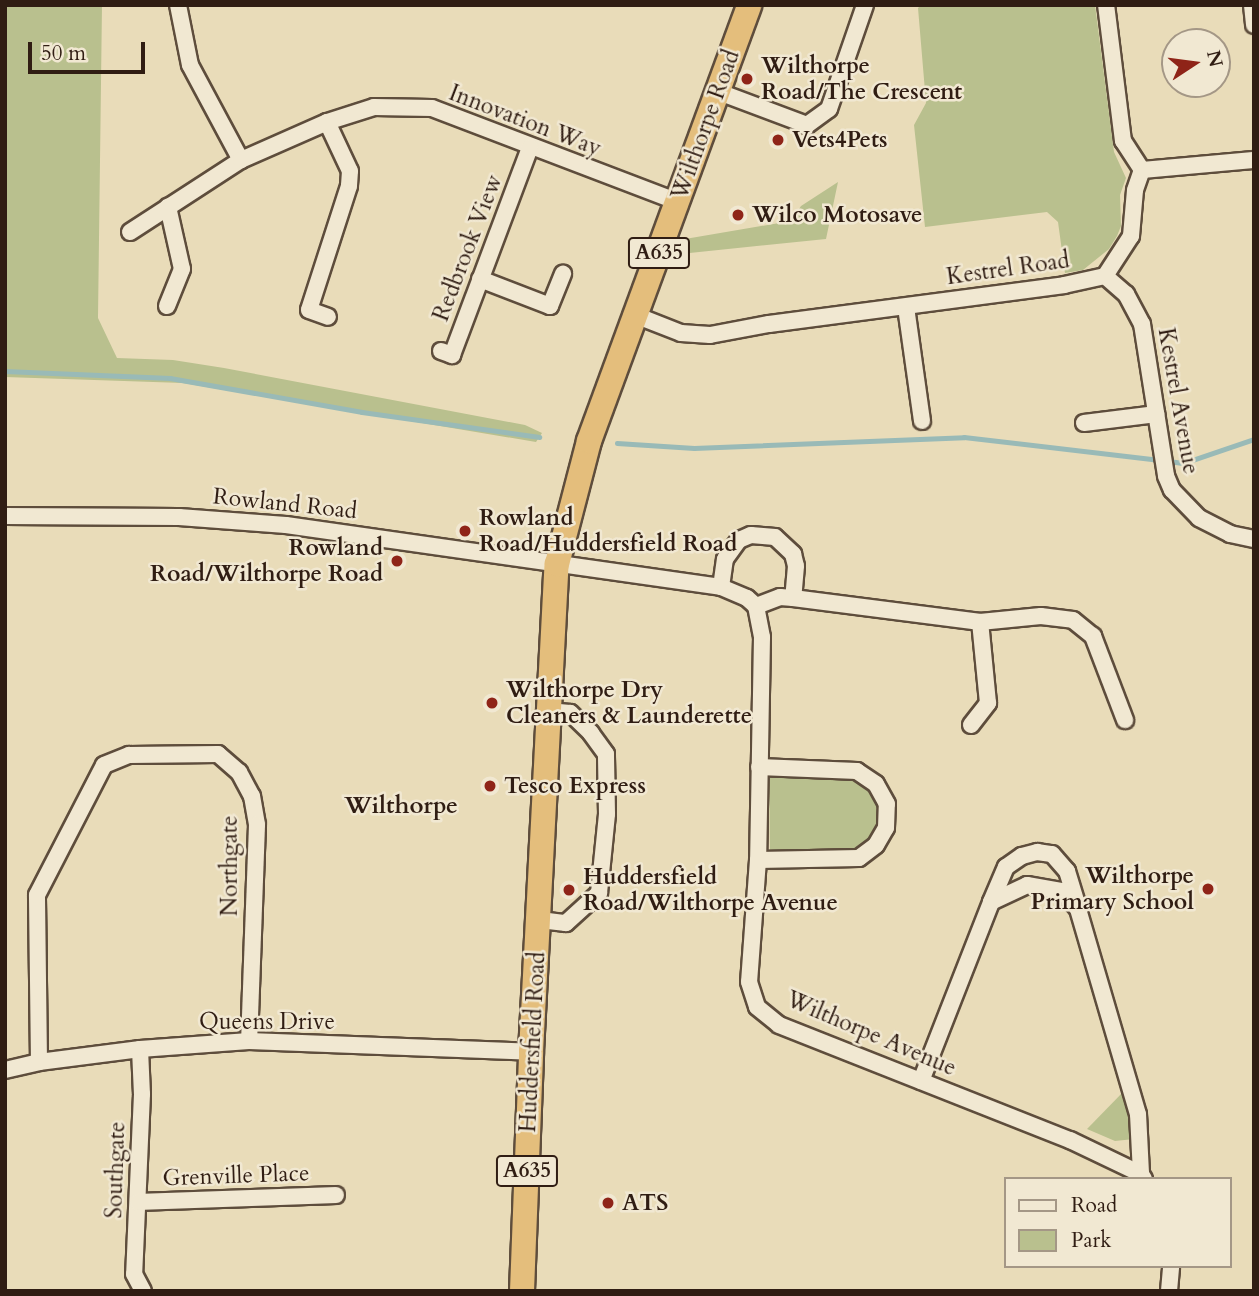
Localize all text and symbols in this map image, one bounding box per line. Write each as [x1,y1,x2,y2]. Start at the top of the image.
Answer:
scale bar [32,28,149,72]
north arrow [1161,28,1231,98]
text: 50 m [41,39,86,68]
street label: Wilthorpe Road [666,46,746,204]
text: N [1200,48,1229,70]
place label: Wilthorpe Road/The Crescent [761,52,962,106]
marker: Wilthorpe Road/The Crescent [739,71,755,87]
street label: Innovation Way [445,79,605,163]
place label: Vets4Pets [792,126,888,154]
marker: Vets4Pets [770,132,786,148]
street label: Redbrook View [427,171,509,325]
place label: Wilco Motosave [752,201,922,229]
marker: Wilco Motosave [730,207,746,223]
road number: A635 [628,236,690,270]
street label: Kestrel Road [945,247,1071,291]
street label: Kestrel Avenue [1152,326,1204,476]
street label: Rowland Road [212,483,358,525]
place label: Rowland Road/Huddersfield Road [479,504,737,558]
marker: Rowland Road/Huddersfield Road [457,523,473,539]
place label: Rowland Road/Wilthorpe Road [150,534,383,588]
marker: Rowland Road/Wilthorpe Road [389,553,405,569]
place label: Wilthorpe Dry Cleaners & Launderette [506,676,752,730]
marker: Wilthorpe Dry Cleaners & Launderette [484,695,500,711]
place label: Tesco Express [504,772,646,800]
marker: Tesco Express [482,778,498,794]
district label: Wilthorpe [344,792,458,820]
street label: Northgate [216,816,244,916]
place label: Wilthorpe Primary School [1031,862,1194,916]
place label: Huddersfield Road/Wilthorpe Avenue [583,863,838,917]
marker: Wilthorpe Primary School [1200,881,1216,897]
marker: Huddersfield Road/Wilthorpe Avenue [561,882,577,898]
street label: Huddersfield Road [514,951,552,1133]
street label: Wilthorpe Avenue [782,986,960,1082]
street label: Queens Drive [199,1008,335,1036]
street label: Southgate [101,1121,131,1219]
road number: A635 [496,1154,558,1188]
street label: Grenville Place [162,1160,310,1192]
legend [1004,1177,1231,1268]
place label: ATS [622,1189,668,1217]
text: Road [1071,1191,1117,1220]
marker: ATS [600,1195,616,1211]
text: Park [1071,1226,1111,1255]

